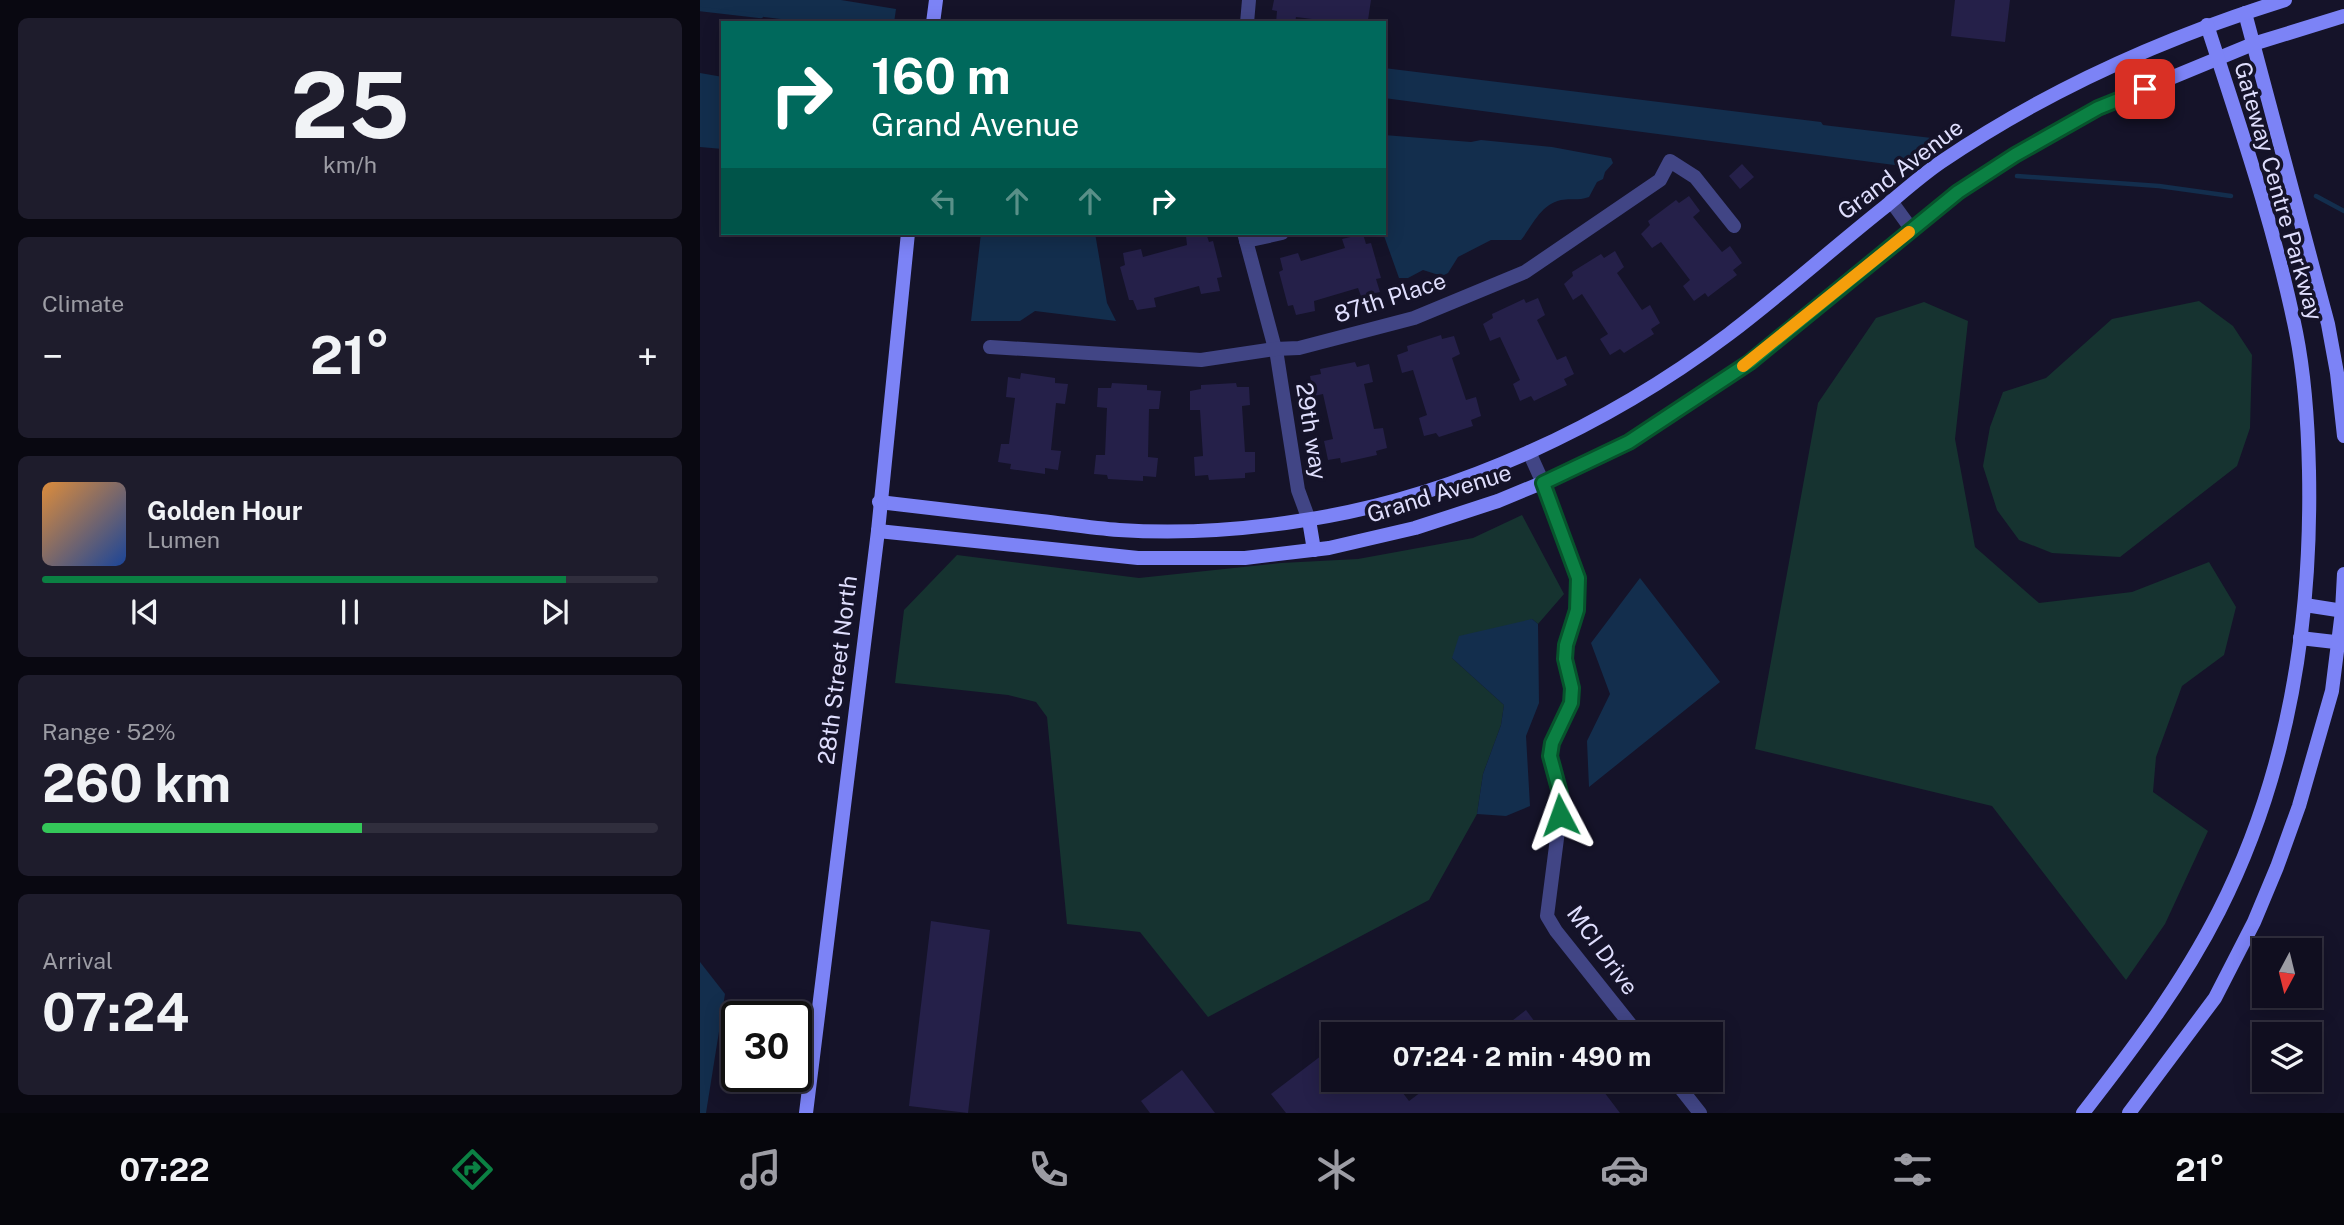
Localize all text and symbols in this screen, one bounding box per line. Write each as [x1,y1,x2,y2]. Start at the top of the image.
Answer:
text: 160 m [871,47,1011,105]
icon: right [756,49,847,140]
text: 25 [290,52,410,158]
pin [2115,59,2175,119]
street label: Gateway Centre Parkway [2229,59,2329,323]
icon: arrive [2126,70,2164,108]
text: Grand Avenue [871,106,1079,143]
street label: Grand Avenue [1832,113,1968,225]
text: km/h [323,151,377,178]
icon: left [925,182,963,220]
icon: ahead [998,182,1036,220]
icon: ahead [1071,182,1109,220]
icon: right [1144,182,1182,220]
street label: 87th Place [1331,266,1449,328]
text: Climate [42,290,124,317]
text: 21° [310,325,390,386]
text: − [42,334,63,379]
text: + [637,334,658,379]
street label: 29th way [1291,380,1333,482]
street label: Grand Avenue [1363,458,1515,528]
text: Golden Hour [147,495,302,526]
text: Lumen [147,526,220,553]
street label: 28th Street North [812,574,862,766]
icon: previous [126,593,164,631]
icon: pause [331,593,369,631]
icon: next [536,593,574,631]
text: Range · 52% [42,718,176,745]
text: 260 km [42,753,231,814]
position arrow [1523,778,1597,852]
street label: MCI Drive [1562,900,1644,1000]
north arrow [2252,938,2322,1008]
map controls [2252,938,2322,1092]
text: Arrival [42,947,113,974]
text: 07:24 [42,982,189,1043]
speed limit sign: 30 [721,1001,812,1092]
button: layers [2252,1022,2322,1092]
text: 07:24 · 2 min · 490 m [1393,1041,1651,1072]
icon: directions [448,1145,497,1194]
icon: music [736,1145,785,1194]
icon: phone [1024,1145,1073,1194]
icon: climate [1312,1145,1361,1194]
icon: car [1600,1145,1649,1194]
icon: filters [1888,1145,1937,1194]
text: 07:22 [119,1151,209,1188]
text: 21° [2175,1151,2225,1188]

